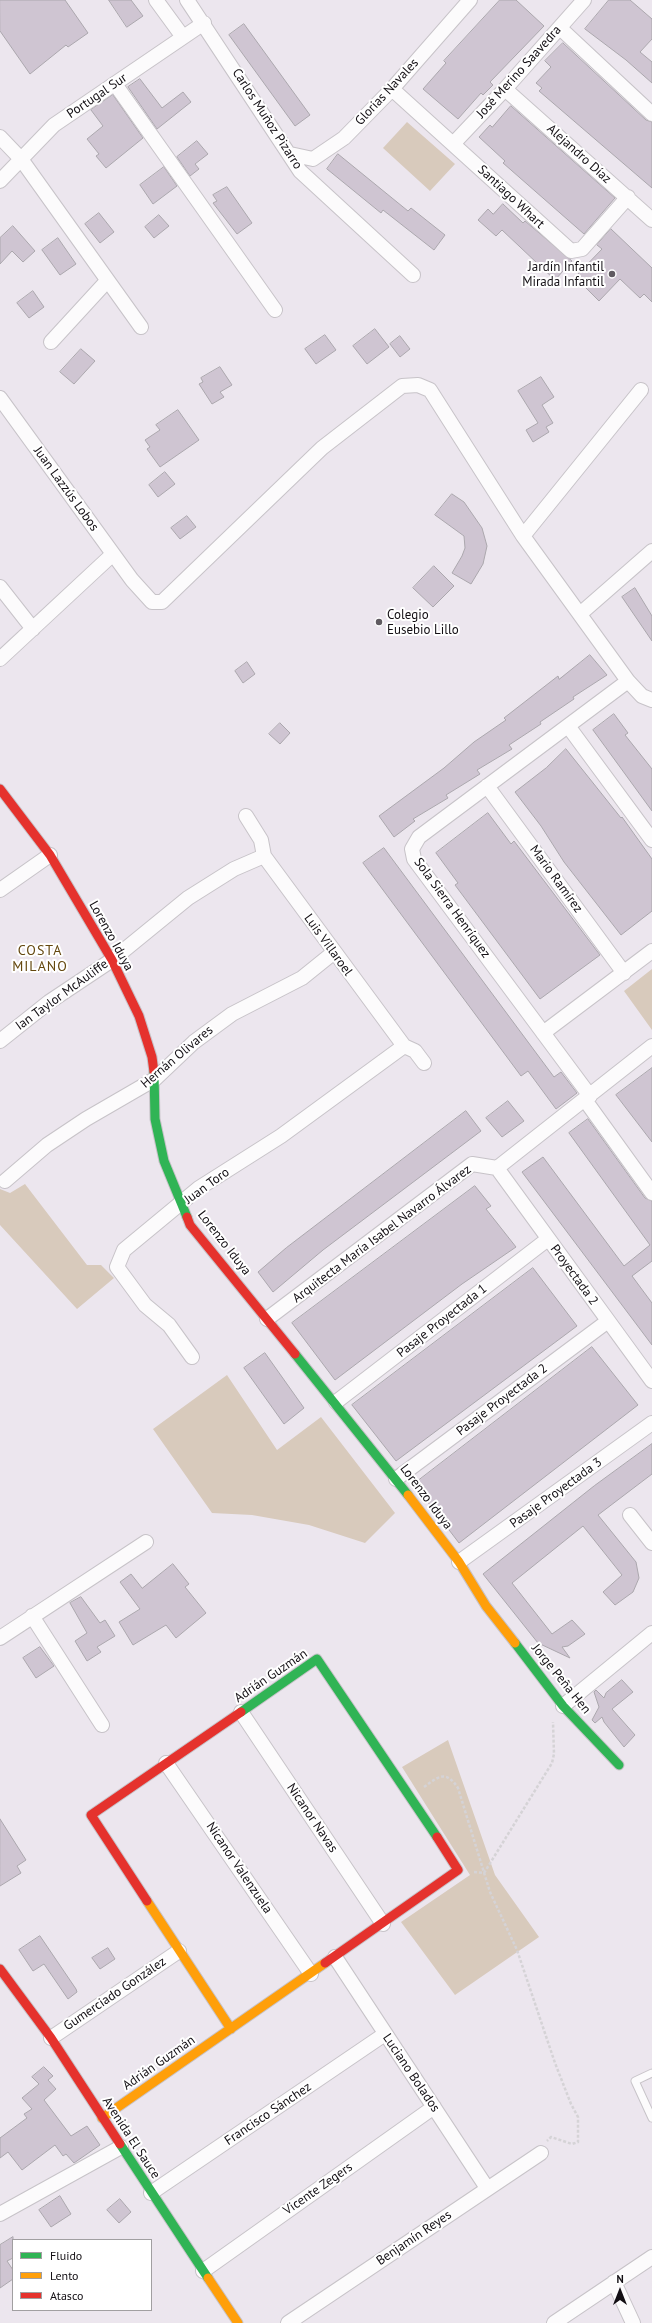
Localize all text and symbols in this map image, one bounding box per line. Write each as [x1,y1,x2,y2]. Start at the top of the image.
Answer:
street label: José Merino Saavedra [473,23,565,121]
street label: Glorias Navales [352,55,422,129]
street label: Carlos Muñoz Pizarro [229,66,305,172]
street label: Portugal Sur [64,70,130,122]
street label: Alejandro Díaz [544,121,614,187]
street label: Santiago Whart [474,162,548,232]
place label: Jardín Infantil Mirada Infantil [522,259,604,290]
marker: Jardín Infantil Mirada Infantil [607,269,617,279]
street label: Juan Lazzús Lobos [30,444,102,534]
place label: Colegio Eusebio Lillo [387,607,459,638]
marker: Colegio Eusebio Lillo [374,617,384,627]
street label: Mario Ramírez [526,842,586,916]
street label: Sola Sierra Henríquez [410,855,494,961]
street label: Lorenzo Iduya [85,898,137,974]
street label: Luis Villaroel [300,911,356,979]
district label: COSTA MILANO [12,943,68,976]
street label: Ian Taylor McAuliffe [13,956,111,1034]
street label: Hernán Olivares [138,1022,216,1092]
street label: Arquitecta María Isabel Navarro Álvarez [290,1162,474,1306]
street label: Juan Toro [181,1164,233,1208]
street label: Lorenzo Iduya [194,1208,254,1278]
street label: Proyectada 2 [547,1242,601,1308]
street label: Pasaje Proyectada 1 [394,1281,490,1361]
street label: Pasaje Proyectada 2 [453,1361,551,1439]
street label: Pasaje Proyectada 3 [507,1454,605,1532]
street label: Lorenzo Iduya [396,1461,456,1533]
street label: Jorge Peña Hen [528,1641,594,1717]
street label: Adrián Guzmán [232,1646,310,1706]
street label: Nicanor Navas [283,1781,341,1855]
street label: Nicanor Valenzuela [203,1819,275,1917]
street label: Gumerciado González [61,1954,169,2034]
street label: Luciano Bolados [379,2031,443,2115]
street label: Adrián Guzmán [120,2032,198,2094]
street label: Francisco Sánchez [222,2079,314,2149]
street label: Avenida El Sauce [99,2094,163,2182]
street label: Vicente Zegers [280,2159,356,2219]
street label: Benjamín Reyes [373,2207,455,2269]
legend [12,2239,152,2311]
text: Fluido [50,2248,82,2263]
text: Lento [50,2268,79,2283]
north arrow [600,2271,640,2311]
text: N [616,2272,624,2286]
text: Atasco [50,2288,83,2303]

